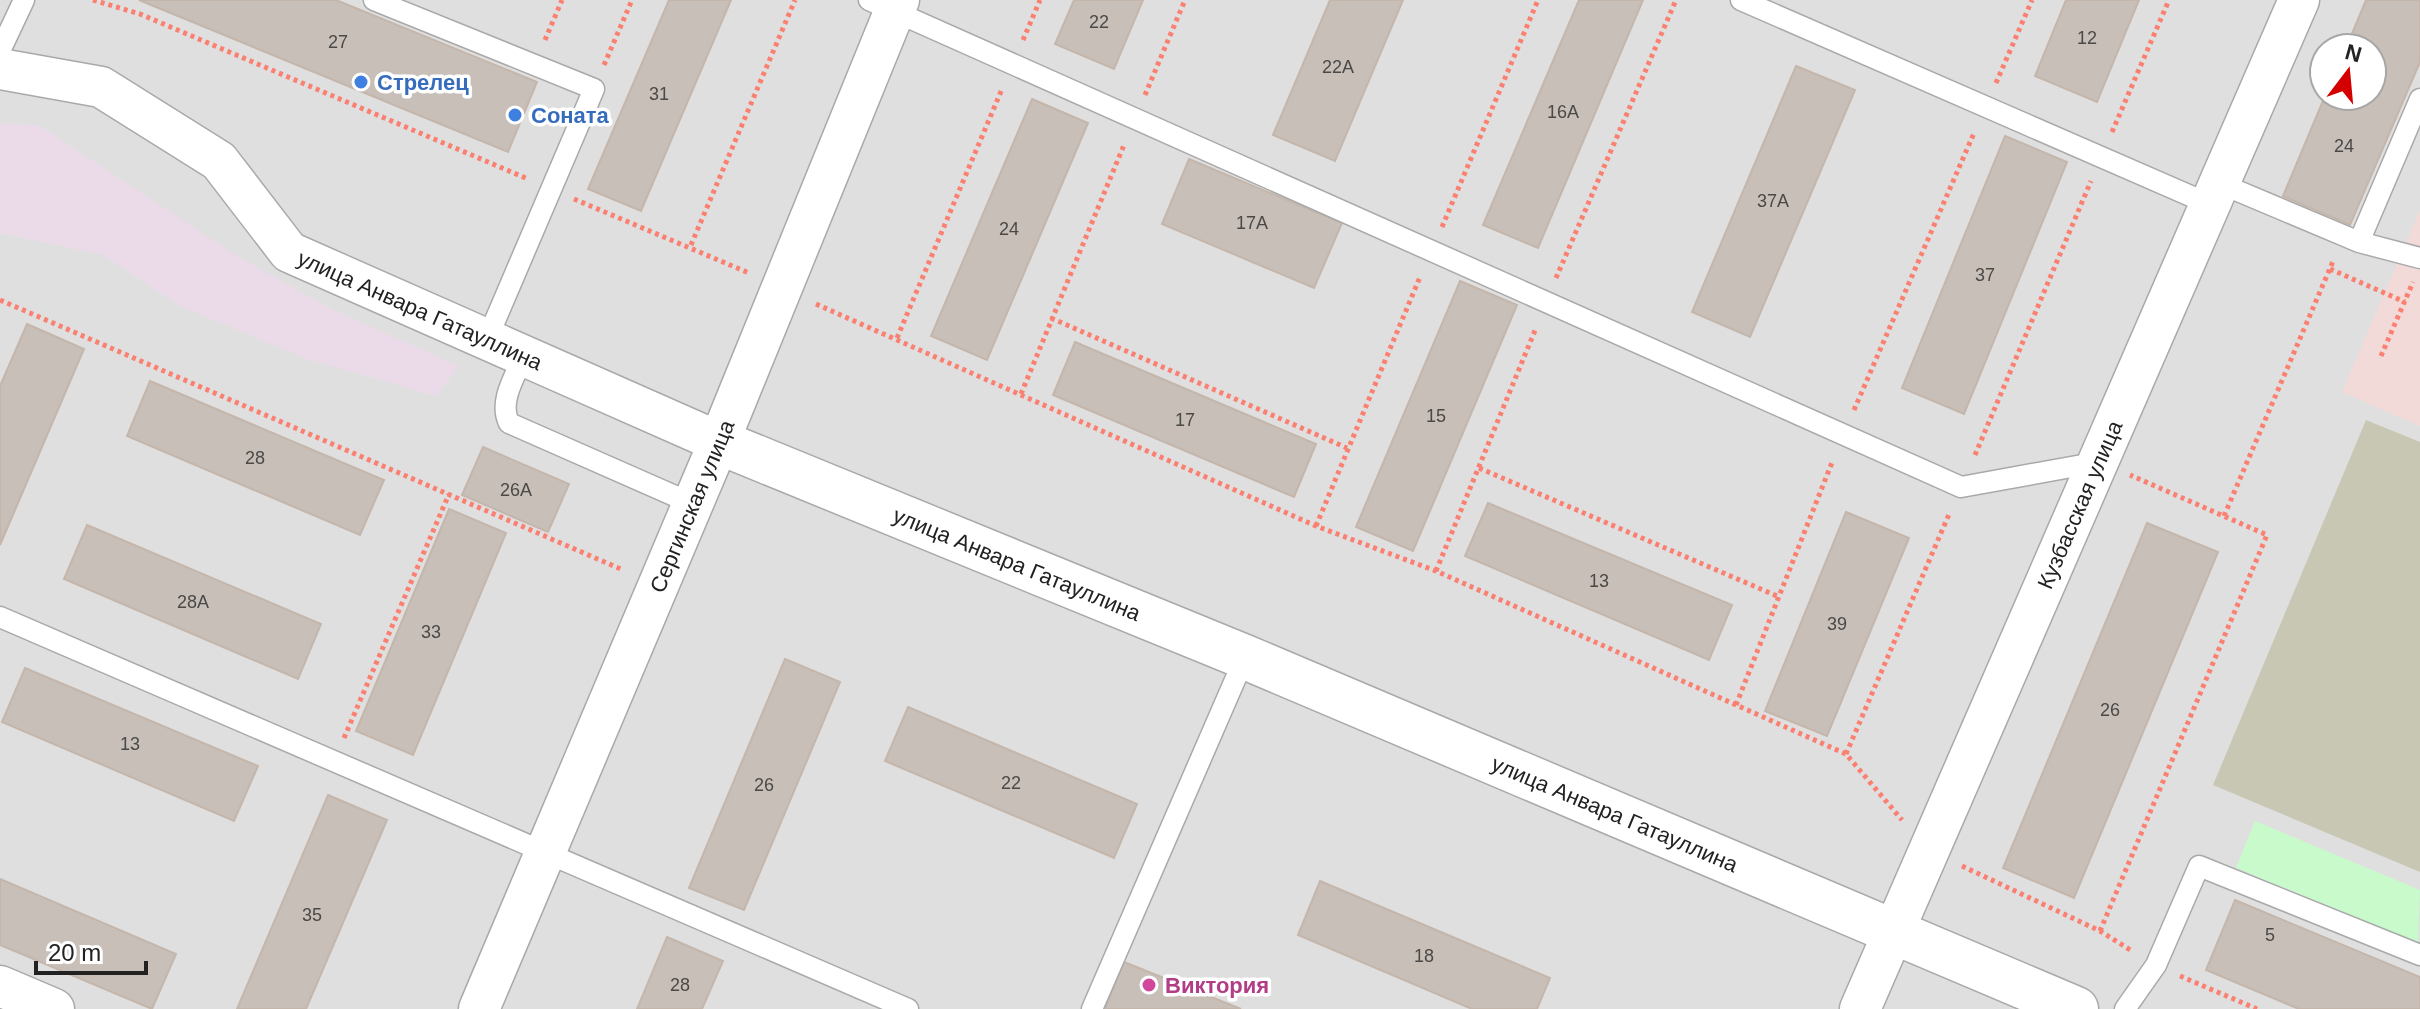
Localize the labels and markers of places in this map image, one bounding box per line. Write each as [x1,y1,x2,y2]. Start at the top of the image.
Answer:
place label: Стрелец [377,70,469,95]
marker: Стрелец [352,73,370,91]
place label: Соната [531,103,610,128]
marker: Соната [506,106,524,124]
place label: Виктория [1165,973,1269,998]
marker: Виктория [1140,976,1158,994]

